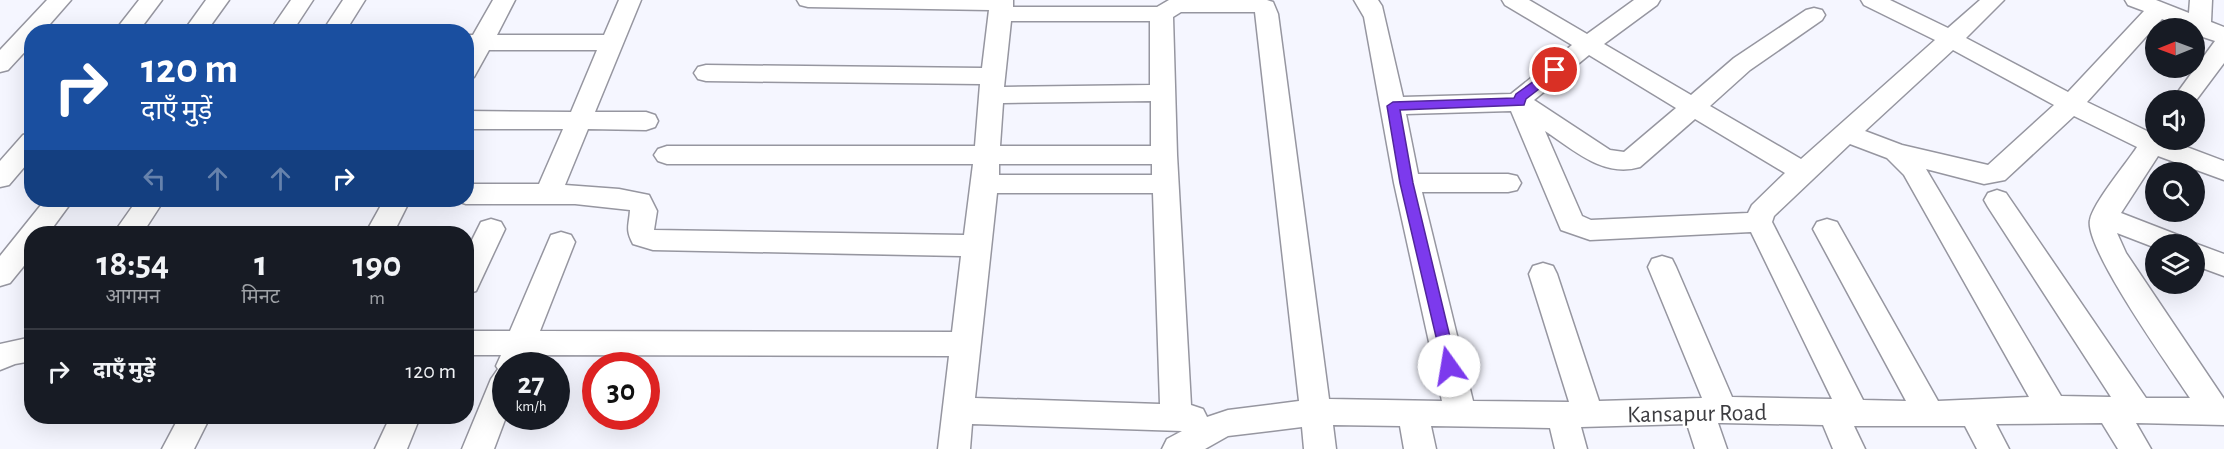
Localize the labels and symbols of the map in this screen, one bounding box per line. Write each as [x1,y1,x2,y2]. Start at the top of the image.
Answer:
north arrow [2145,18,2205,78]
pin [1529,44,1580,95]
position arrow [1417,334,1481,398]
speed limit sign: 30 [582,352,660,430]
street label: Kansapur Road [1627,401,1767,427]

